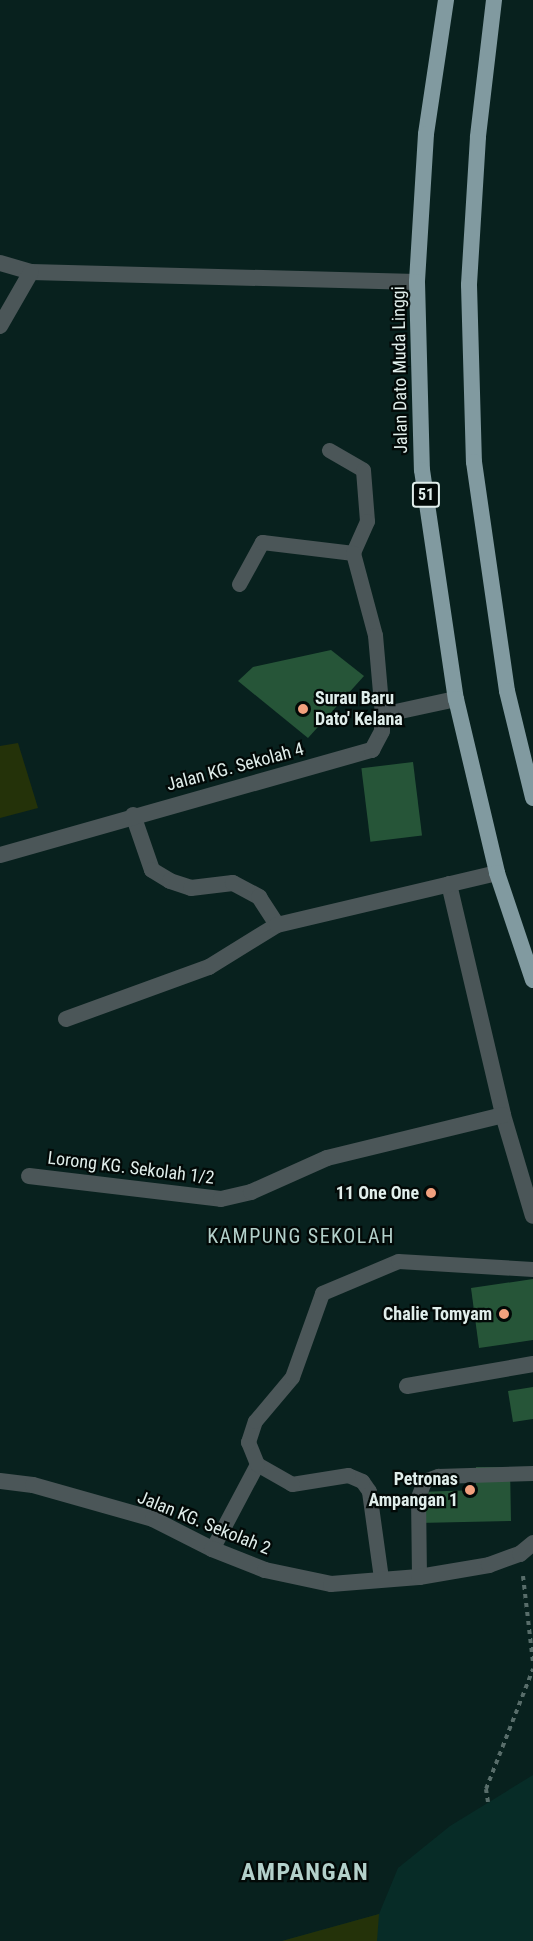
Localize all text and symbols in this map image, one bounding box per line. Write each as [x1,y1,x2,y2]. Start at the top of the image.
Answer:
street label: Jalan Dato Muda Linggi [388,286,412,454]
road number: 51 [411,482,441,508]
place label: Surau Baru Dato' Kelana [315,688,403,730]
marker: Surau Baru Dato' Kelana [296,702,310,716]
street label: Jalan KG. Sekolah 4 [164,738,306,796]
street label: Lorong KG. Sekolah 1/2 [46,1147,216,1189]
place label: 11 One One [336,1182,419,1204]
marker: 11 One One [424,1186,438,1200]
district label: KAMPUNG SEKOLAH [207,1224,395,1248]
place label: Chalie Tomyam [383,1303,492,1325]
marker: Chalie Tomyam [497,1307,511,1321]
place label: Petronas Ampangan 1 [368,1469,458,1512]
marker: Petronas Ampangan 1 [463,1483,477,1497]
street label: Jalan KG. Sekolah 2 [134,1487,274,1559]
district label: AMPANGAN [241,1859,369,1887]

